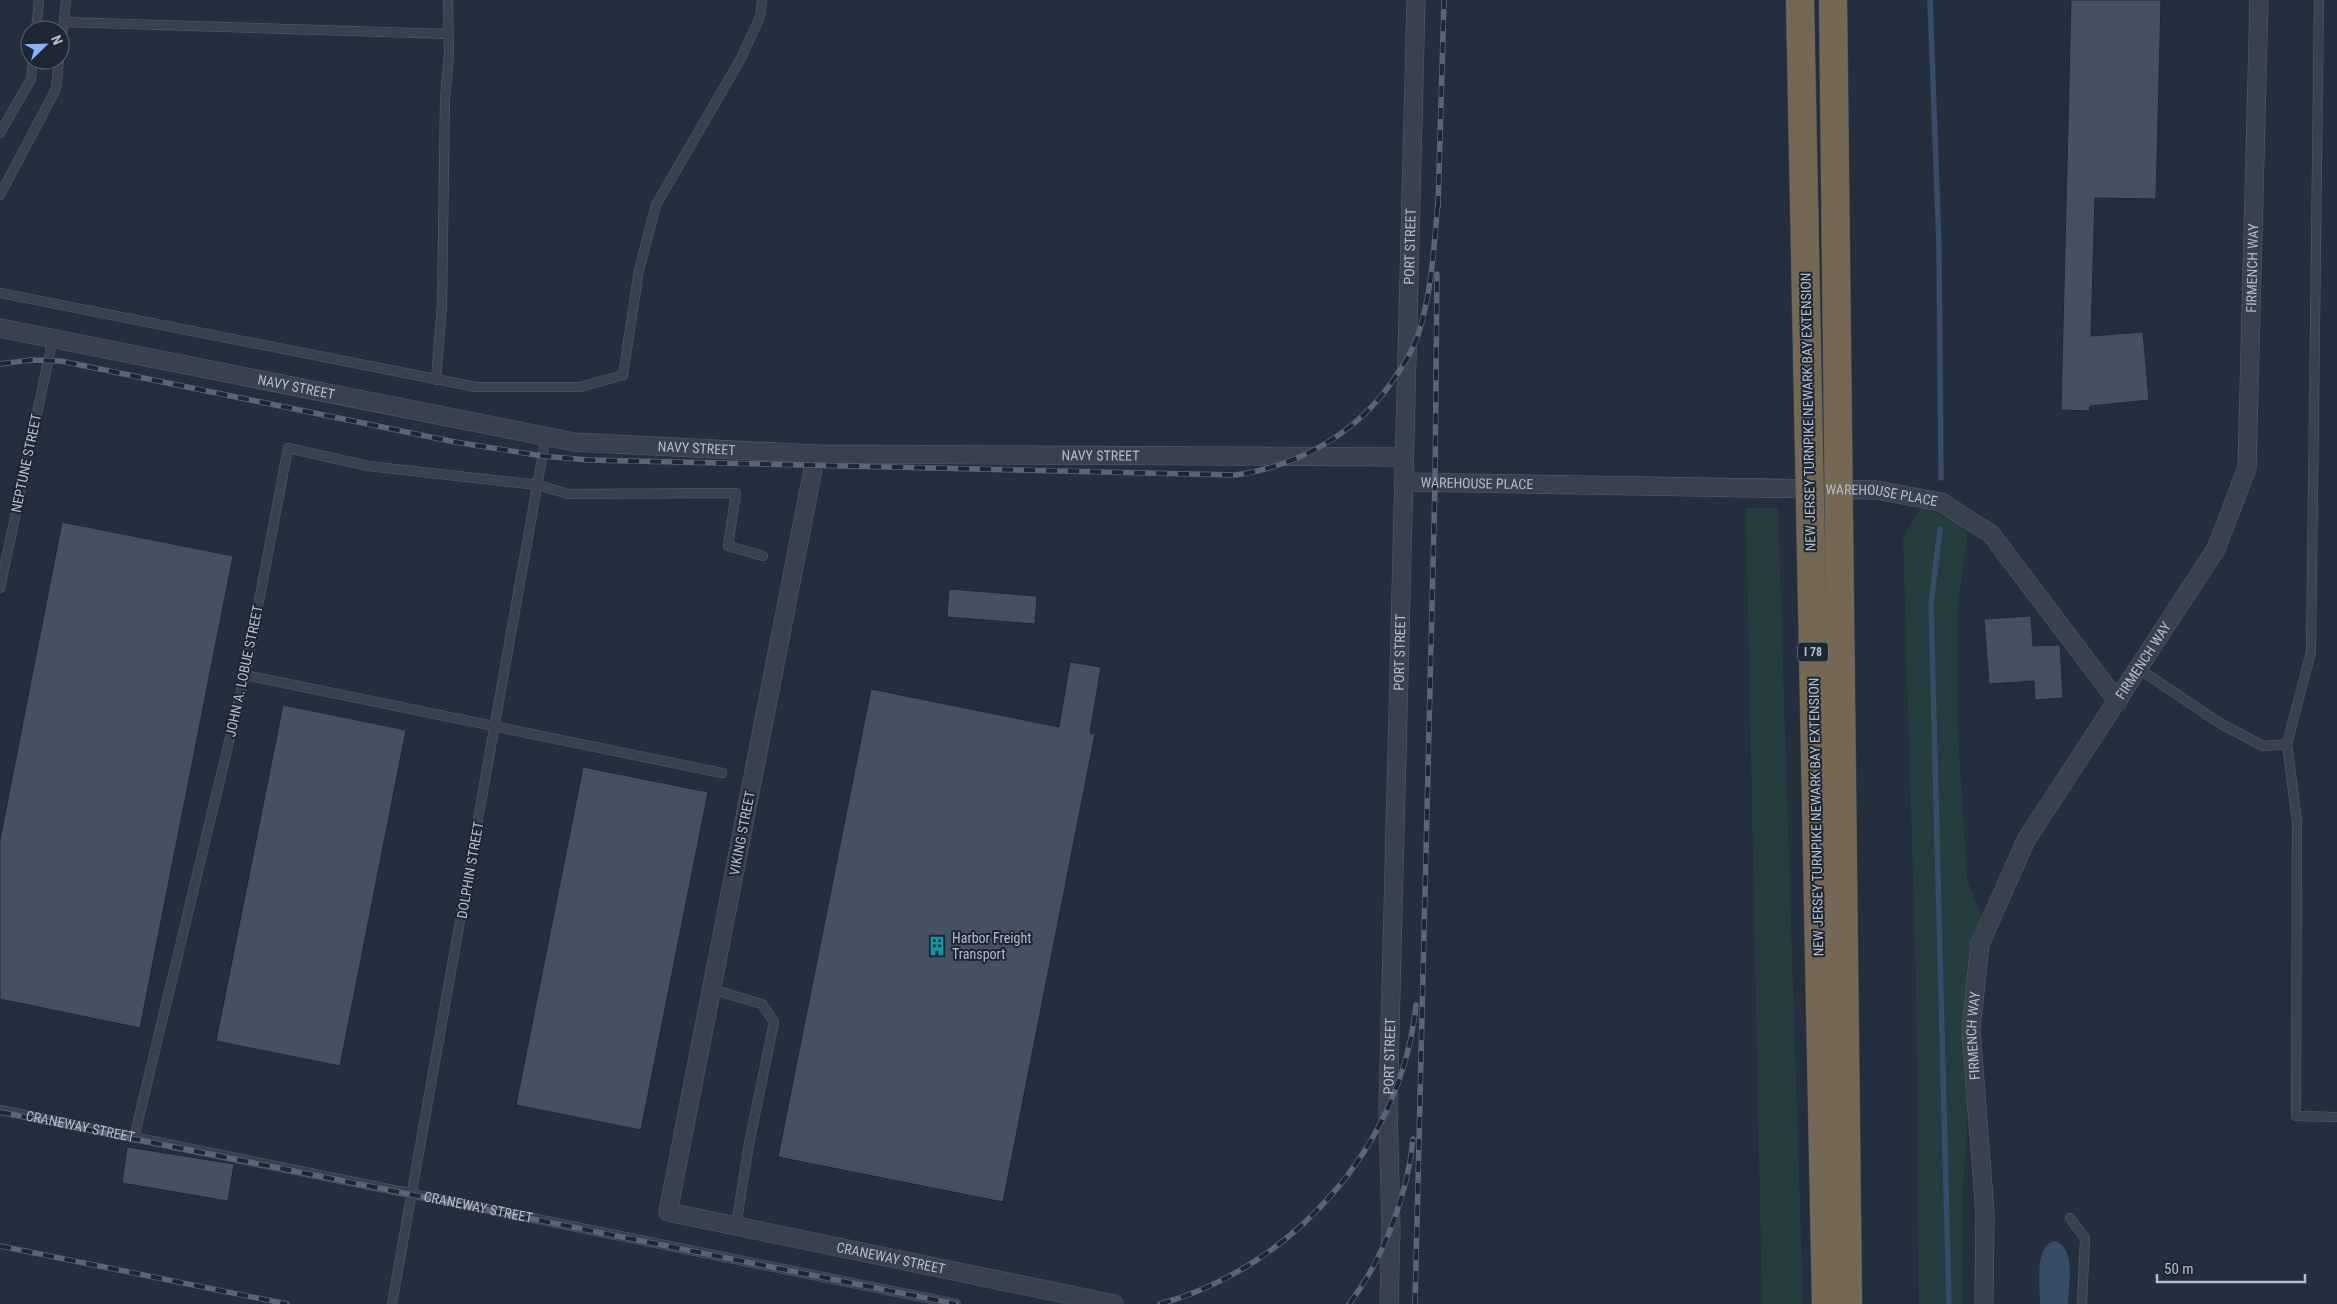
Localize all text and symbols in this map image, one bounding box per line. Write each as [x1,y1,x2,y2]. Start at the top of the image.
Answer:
north arrow [20,20,70,70]
text: N [48,33,66,47]
street label: PORT STREET [1401,208,1419,285]
street label: FIRMENCH WAY [2243,223,2261,313]
street label: NEW JERSEY TURNPIKE NEWARK BAY EXTENSION [1798,272,1818,552]
street label: NAVY STREET [256,371,336,402]
street label: NEPTUNE STREET [8,412,44,514]
street label: NAVY STREET [657,438,736,458]
street label: NAVY STREET [1061,447,1140,464]
street label: WAREHOUSE PLACE [1420,474,1534,492]
street label: WAREHOUSE PLACE [1825,481,1939,509]
street label: JOHN A. LOBUE STREET [222,604,266,738]
street label: PORT STREET [1391,614,1408,691]
street label: FIRMENCH WAY [2112,618,2174,702]
road number: I 78 [1798,642,1828,662]
street label: NEW JERSEY TURNPIKE NEWARK BAY EXTENSION [1806,677,1826,957]
street label: VIKING STREET [726,789,758,877]
street label: DOLPHIN STREET [454,820,486,920]
place label: Harbor Freight Transport [952,930,1031,962]
building icon: Harbor Freight Transport [926,935,948,957]
street label: FIRMENCH WAY [1963,990,1983,1080]
street label: PORT STREET [1380,1018,1398,1095]
street label: CRANEWAY STREET [24,1107,136,1145]
street label: CRANEWAY STREET [422,1188,534,1226]
street label: CRANEWAY STREET [835,1239,947,1277]
scale bar [2157,1252,2304,1284]
text: 50 m [2164,1260,2194,1278]

